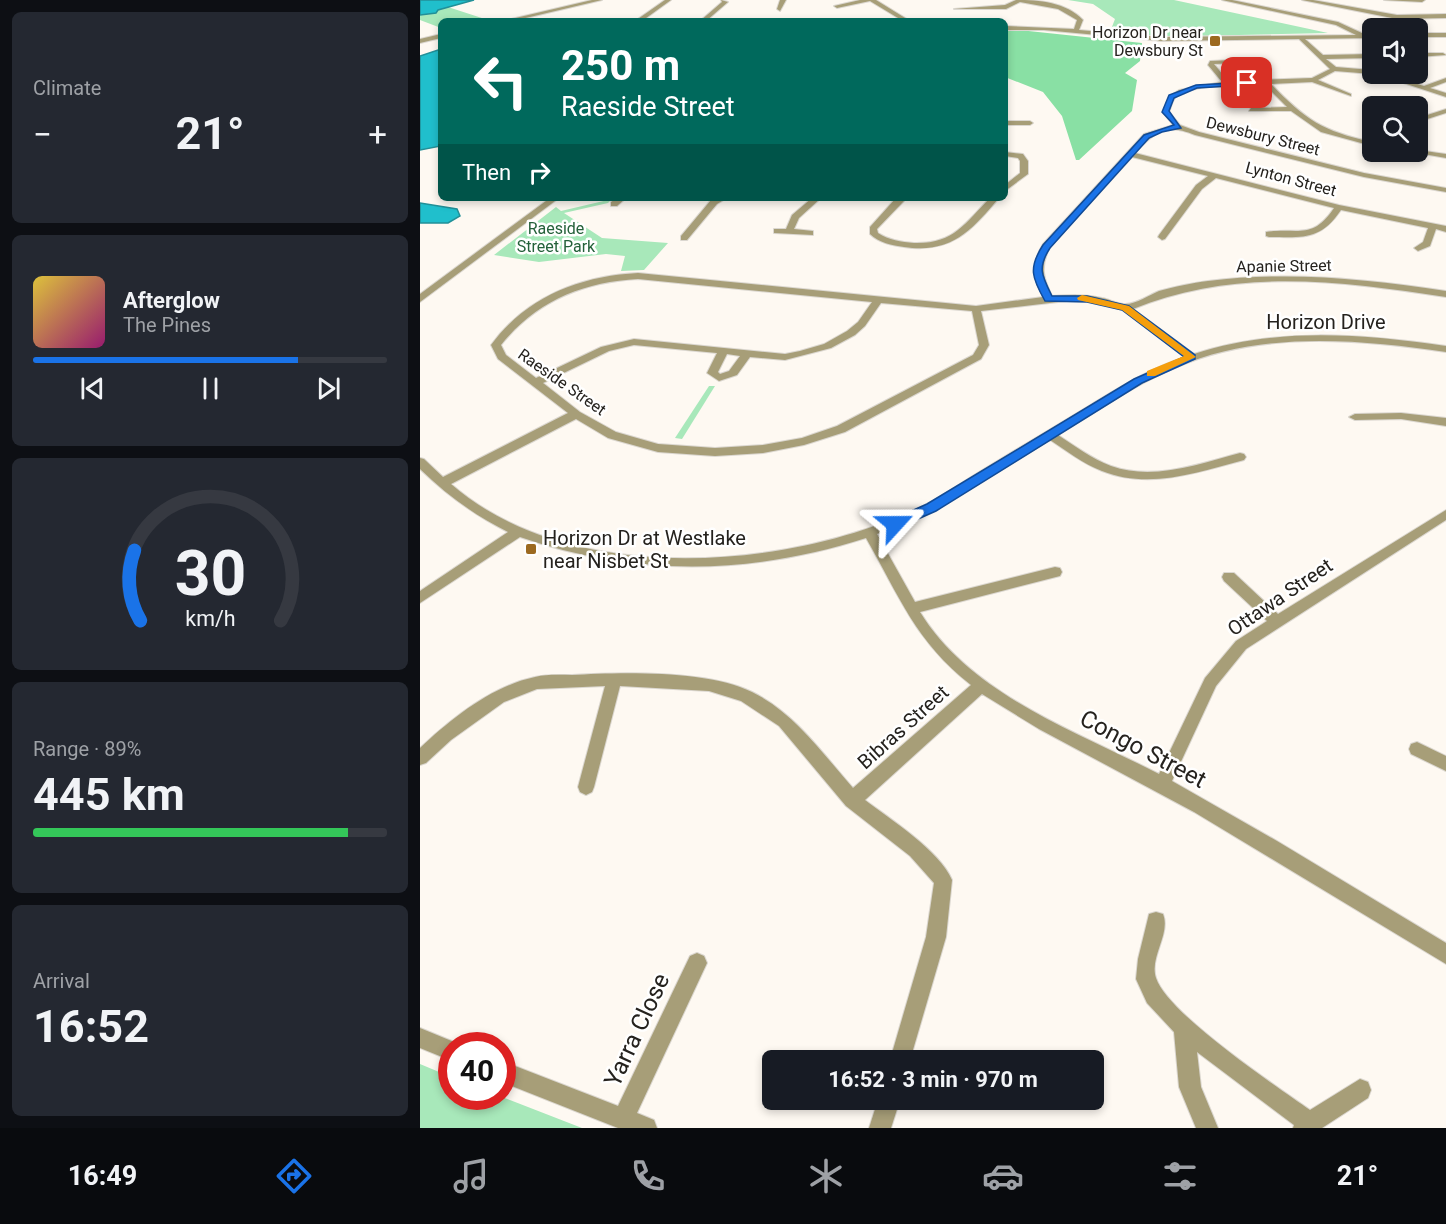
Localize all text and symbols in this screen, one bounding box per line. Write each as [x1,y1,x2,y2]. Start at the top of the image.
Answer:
map controls [1362,18,1428,162]
button: sound [1362,18,1428,84]
place label: Horizon Dr near Dewsbury St [1092,23,1204,60]
marker: Horizon Dr near Dewsbury St [1208,34,1222,48]
text: 250 m [561,41,680,90]
icon: left [462,42,540,120]
pin [1221,57,1272,108]
icon: arrive [1230,66,1263,99]
text: Climate [33,76,101,100]
text: Raeside Street [561,91,735,123]
button: search [1362,96,1428,162]
text: 21° [175,107,245,160]
street label: Dewsbury Street [1204,113,1322,159]
text: − [33,115,52,154]
text: + [368,115,387,154]
icon: right [523,156,556,189]
street label: Lynton Street [1244,158,1338,200]
text: Then [462,160,511,185]
park label: Raeside Street Park [517,219,596,256]
street label: Apanie Street [1236,256,1332,276]
text: Afterglow [123,288,220,313]
street label: Horizon Drive [1266,310,1386,334]
text: The Pines [123,313,211,337]
street label: Raeside Street [514,345,610,419]
icon: previous [76,372,109,405]
icon: pause [194,372,227,405]
icon: next [312,372,345,405]
position arrow [863,492,927,556]
place label: Horizon Dr at Westlake near Nisbet St [543,526,746,573]
text: 30 [174,537,246,610]
marker: Horizon Dr at Westlake near Nisbet St [524,542,538,556]
street label: Ottawa Street [1223,553,1337,641]
text: km/h [185,606,235,631]
street label: Bibras Street [853,680,953,774]
street label: Congo Street [1075,704,1211,794]
text: Range · 89% [33,737,141,761]
text: 445 km [33,768,185,821]
text: Arrival [33,969,90,993]
street label: Yarra Close [599,969,675,1091]
text: 16:52 [33,1000,149,1053]
speed limit sign: 40 [438,1032,516,1110]
text: 16:52 · 3 min · 970 m [828,1067,1038,1092]
icon: directions [273,1155,315,1197]
icon: music [450,1155,492,1197]
icon: phone [627,1155,669,1197]
icon: climate [805,1155,847,1197]
icon: car [982,1155,1024,1197]
icon: filters [1159,1155,1201,1197]
text: 16:49 [68,1160,137,1192]
text: 21° [1337,1160,1378,1192]

